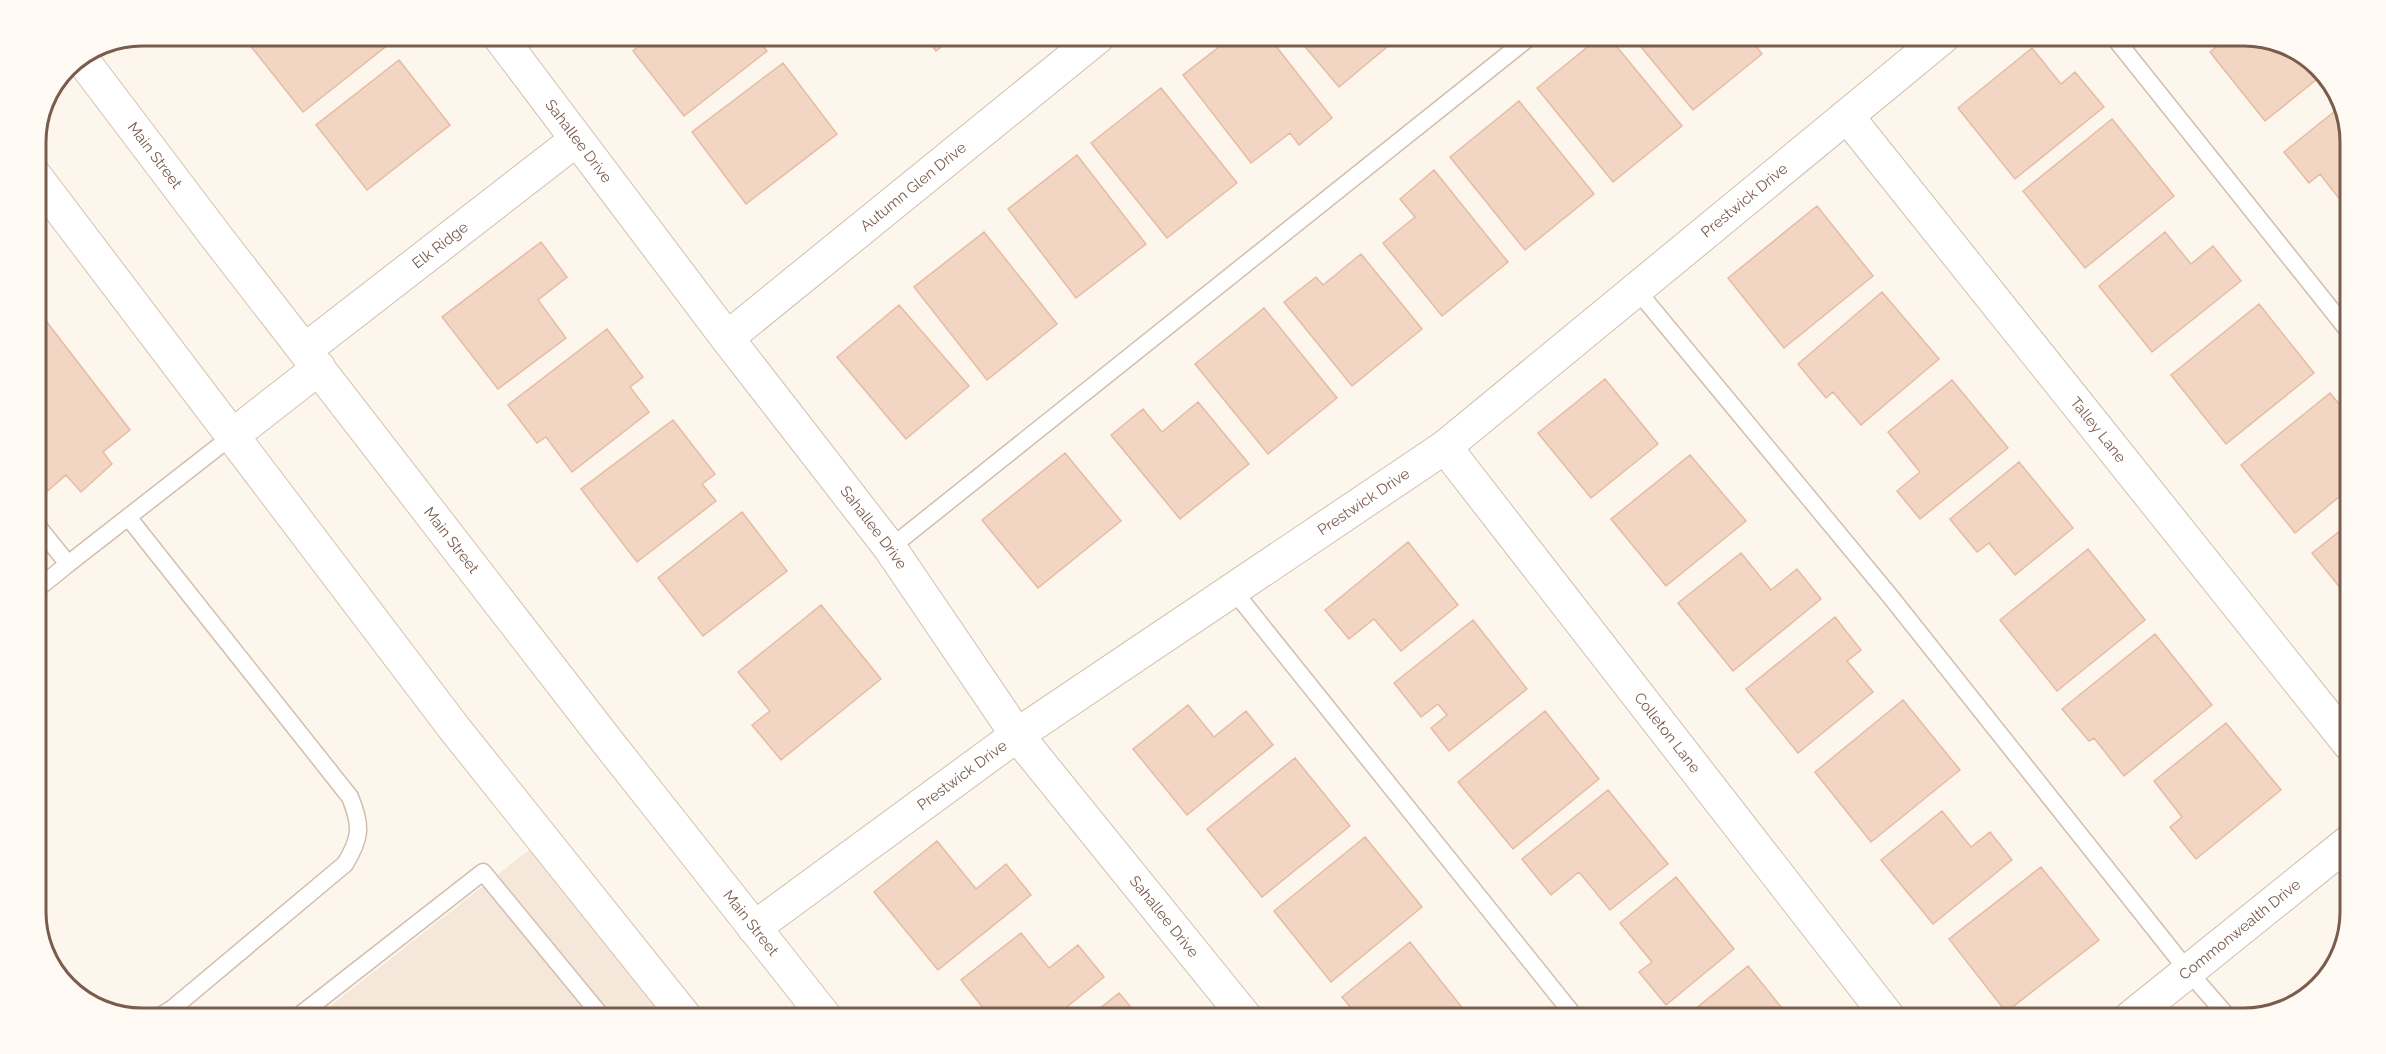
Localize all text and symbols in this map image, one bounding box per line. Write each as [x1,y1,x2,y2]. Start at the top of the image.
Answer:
street label: Sahallee Drive [541,96,616,187]
street label: Main Street [124,118,186,192]
street label: Autumn Glen Drive [857,138,970,235]
street label: Prestwick Drive [1697,159,1792,241]
street label: Elk Ridge [409,218,472,272]
street label: Talley Lane [2066,394,2130,466]
street label: Prestwick Drive [1314,464,1413,539]
street label: Sahallee Drive [836,482,911,573]
street label: Main Street [420,504,483,577]
street label: Colleton Lane [1630,689,1704,777]
street label: Prestwick Drive [914,736,1011,814]
street label: Sahallee Drive [1126,872,1202,961]
street label: Commonwealth Drive [2175,875,2304,984]
street label: Main Street [719,886,782,959]

